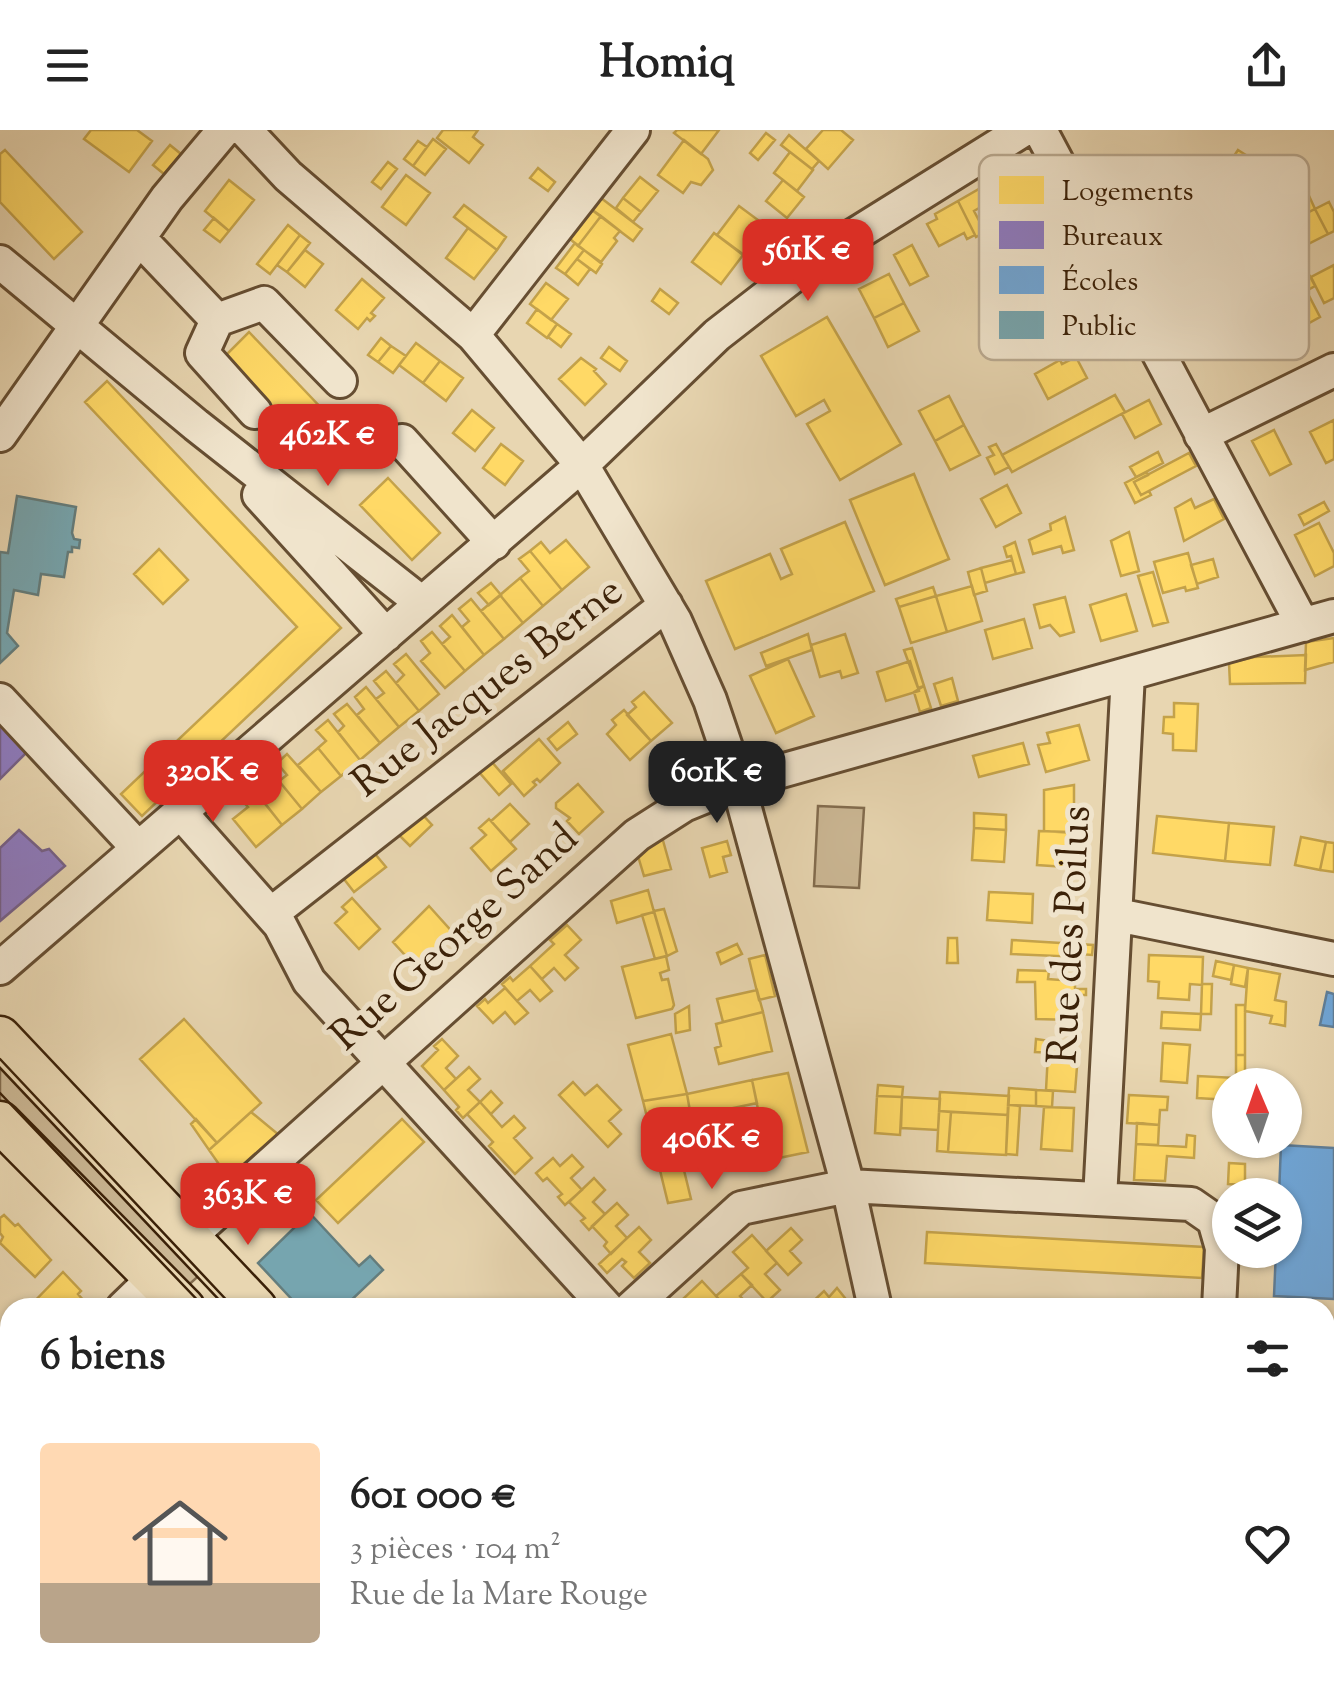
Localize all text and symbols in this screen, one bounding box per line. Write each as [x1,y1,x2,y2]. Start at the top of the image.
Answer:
text: Homiq [599,33,735,98]
icon: menu [40,38,95,93]
icon: share [1239,38,1294,93]
legend [979,155,1309,360]
text: Logements [1062,173,1194,213]
text: Bureaux [1062,218,1163,258]
pin: 561K € [727,219,889,304]
text: 561K € [764,228,852,274]
text: Écoles [1062,263,1138,303]
text: Public [1062,308,1137,348]
pin: 462K € [247,404,409,489]
text: 462K € [280,413,376,459]
street label: Rue Jacques Berne [341,564,637,814]
pin: 320K € [132,740,294,825]
pin: 601K € [636,741,798,826]
text: 320K € [166,749,260,795]
text: 601K € [670,750,764,796]
street label: Rue des Poilus [1035,804,1109,1066]
street label: Rue George Sand [319,811,593,1067]
north arrow [1212,1068,1302,1158]
map controls [1212,1068,1302,1268]
pin: 406K € [631,1107,793,1192]
text: 406K € [663,1116,761,1162]
pin: 363K € [167,1163,329,1248]
text: 363K € [202,1172,294,1218]
button: layers [1212,1178,1302,1268]
text: 6 biens [40,1328,165,1388]
icon: filters [1240,1331,1295,1386]
text: 601 000 € [350,1467,517,1527]
icon: home [120,1483,240,1603]
icon: heart [1240,1516,1295,1571]
text: 3 pièces · 104 m² [350,1527,561,1573]
text: Rue de la Mare Rouge [350,1573,648,1619]

